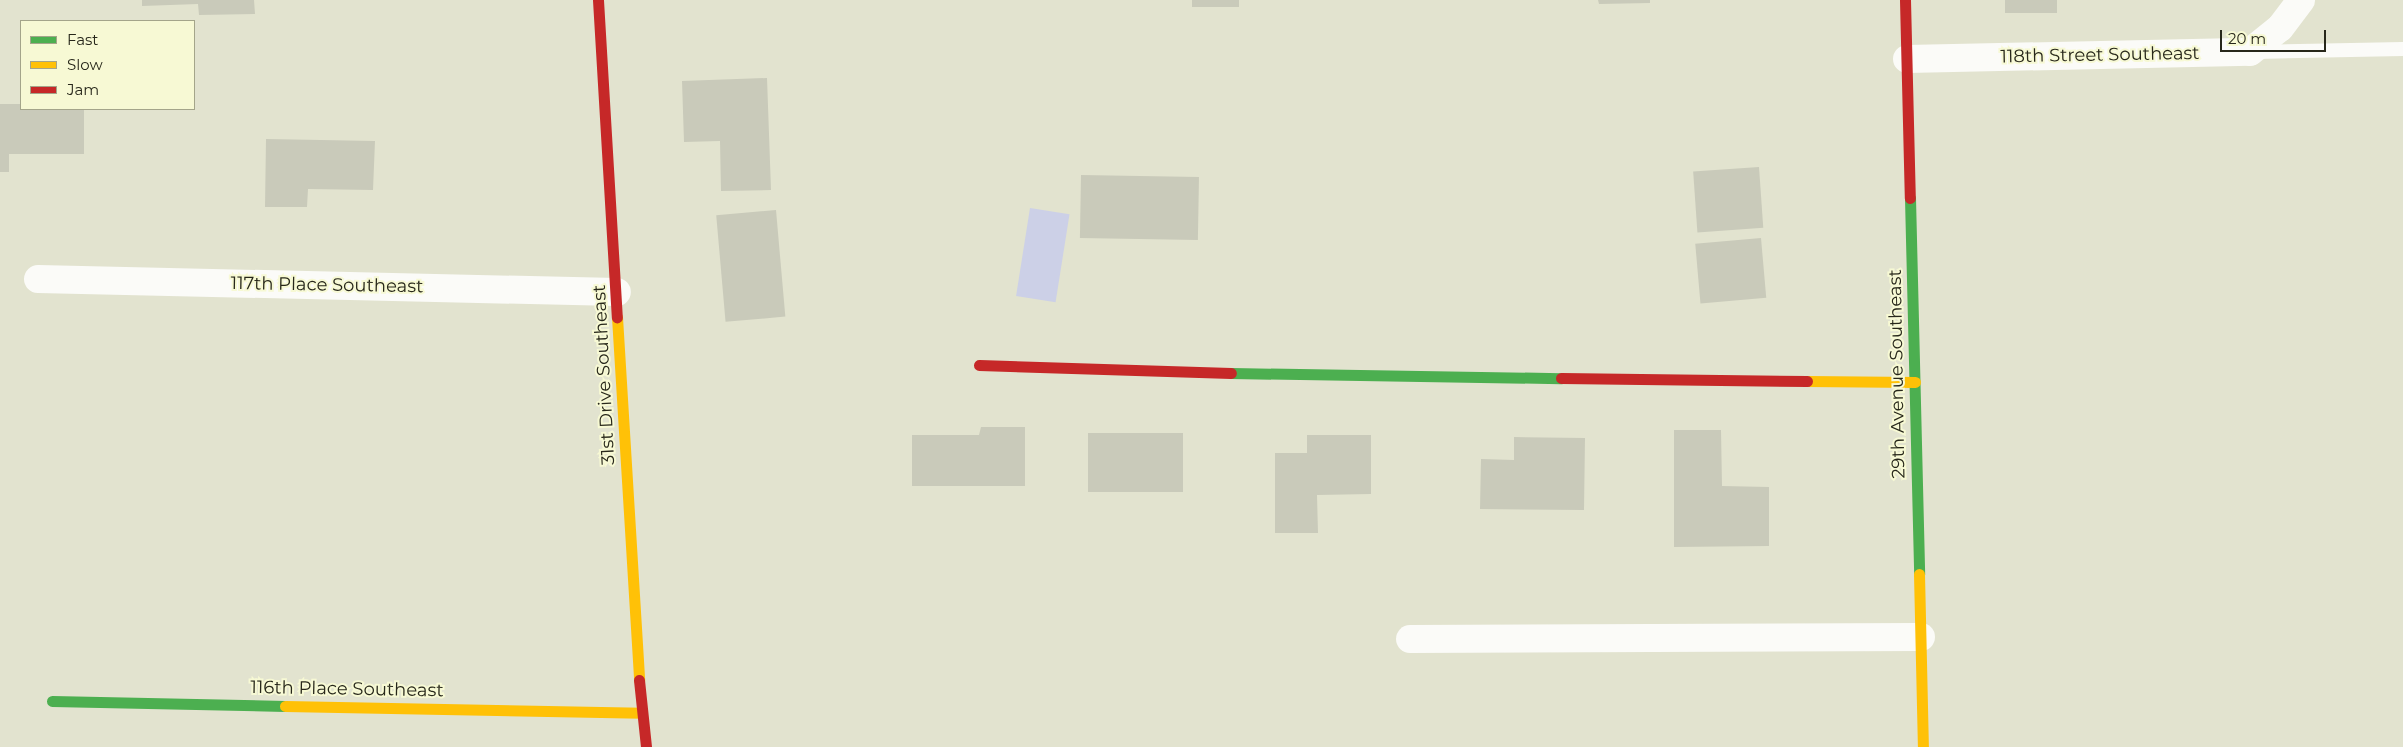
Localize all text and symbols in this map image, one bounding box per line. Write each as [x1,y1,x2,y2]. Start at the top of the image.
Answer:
legend [20,20,195,110]
scale bar [2223,20,2329,52]
text: 20 m [2228,29,2266,48]
text: Fast [67,30,98,49]
street label: 118th Street Southeast [2000,42,2200,68]
text: Slow [67,55,103,74]
text: Jam [67,80,99,99]
street label: 29th Avenue Southeast [1884,269,1910,479]
street label: 117th Place Southeast [230,273,424,297]
street label: 31st Drive Southeast [588,284,620,466]
street label: 116th Place Southeast [250,677,444,701]

